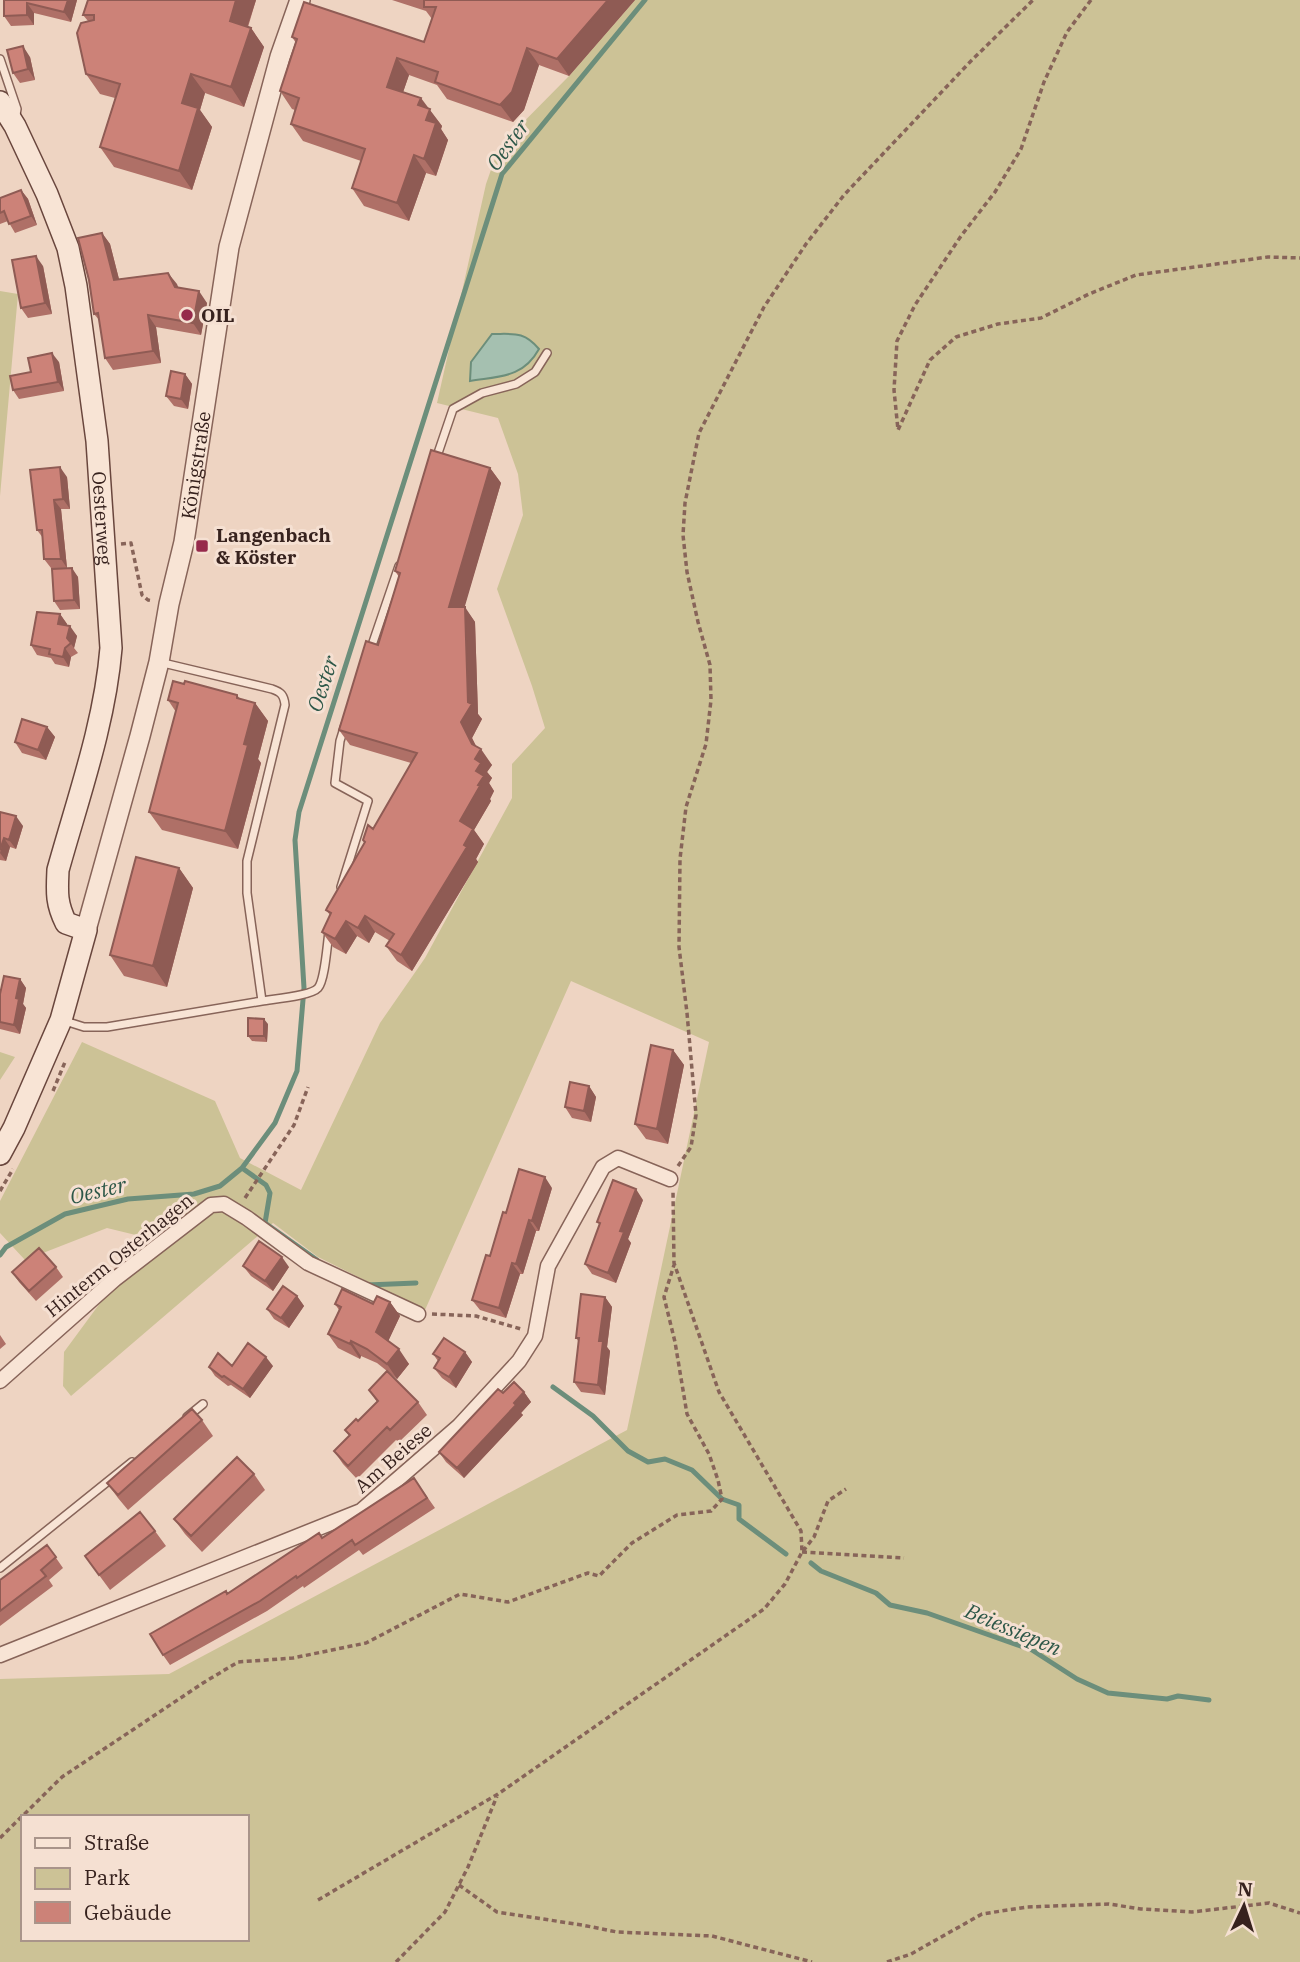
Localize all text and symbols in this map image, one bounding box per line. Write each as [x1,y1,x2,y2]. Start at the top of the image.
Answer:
water label: Oester [479,112,536,176]
place label: OIL [201,303,235,327]
marker: OIL [179,307,195,323]
street label: Königstraße [176,410,216,521]
street label: Oesterweg [87,470,117,567]
place label: Langenbach & Köster [216,523,331,569]
marker: Langenbach & Köster [194,538,210,554]
water label: Oester [300,651,344,715]
water label: Oester [67,1170,129,1210]
street label: Hinterm Osterhagen [40,1188,198,1322]
street label: Am Beiese [350,1418,436,1498]
water label: Beiessiepen [960,1596,1066,1662]
legend [21,1815,248,1941]
text: Straße [84,1828,149,1856]
text: Park [84,1863,131,1891]
north arrow [1209,1871,1279,1941]
text: N [1237,1877,1254,1902]
text: Gebäude [84,1898,172,1926]

